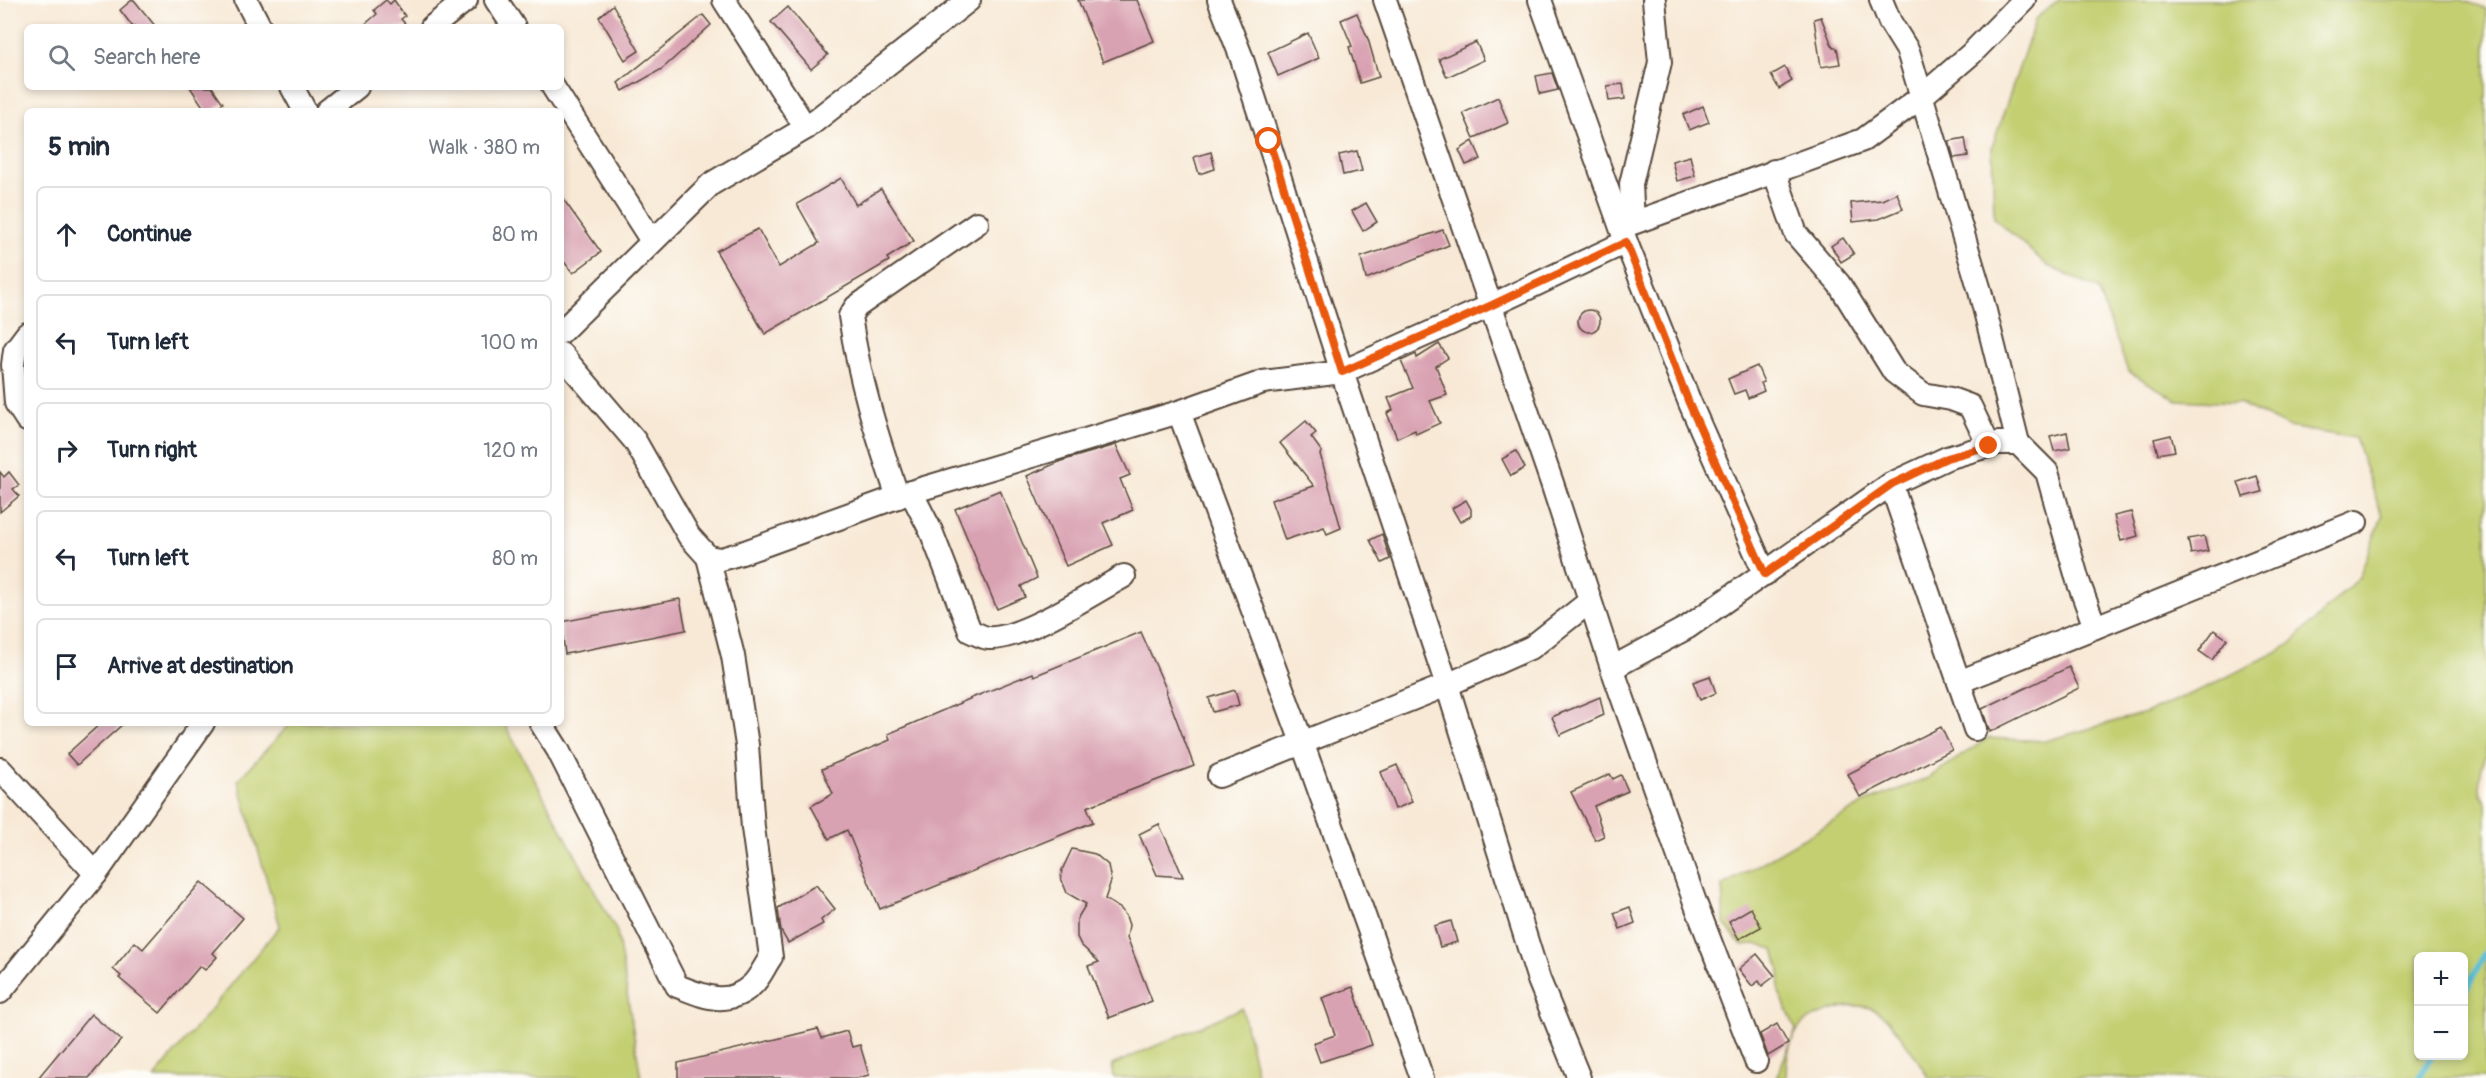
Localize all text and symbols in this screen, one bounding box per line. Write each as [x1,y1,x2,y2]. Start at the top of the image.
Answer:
search box [24,24,564,90]
icon: search [45,41,78,74]
text: Search here [93,43,200,71]
route start [1255,127,1281,153]
text: 5 min [48,131,110,163]
text: Walk · 380 m [428,135,540,160]
icon: ahead [50,218,83,251]
text: Continue [107,220,191,248]
text: 80 m [492,222,538,247]
icon: left [50,326,83,359]
text: Turn left [107,328,189,356]
text: 100 m [481,330,538,355]
route end [1975,432,2001,458]
icon: right [50,434,83,467]
text: Turn right [107,436,197,464]
text: 120 m [483,438,538,463]
icon: left [50,542,83,575]
text: Turn left [107,544,189,572]
text: 80 m [492,546,538,571]
icon: arrive [50,650,83,683]
text: Arrive at destination [107,652,293,680]
map controls [2414,952,2468,1060]
button: + [2414,952,2468,1006]
button: − [2414,1006,2468,1060]

